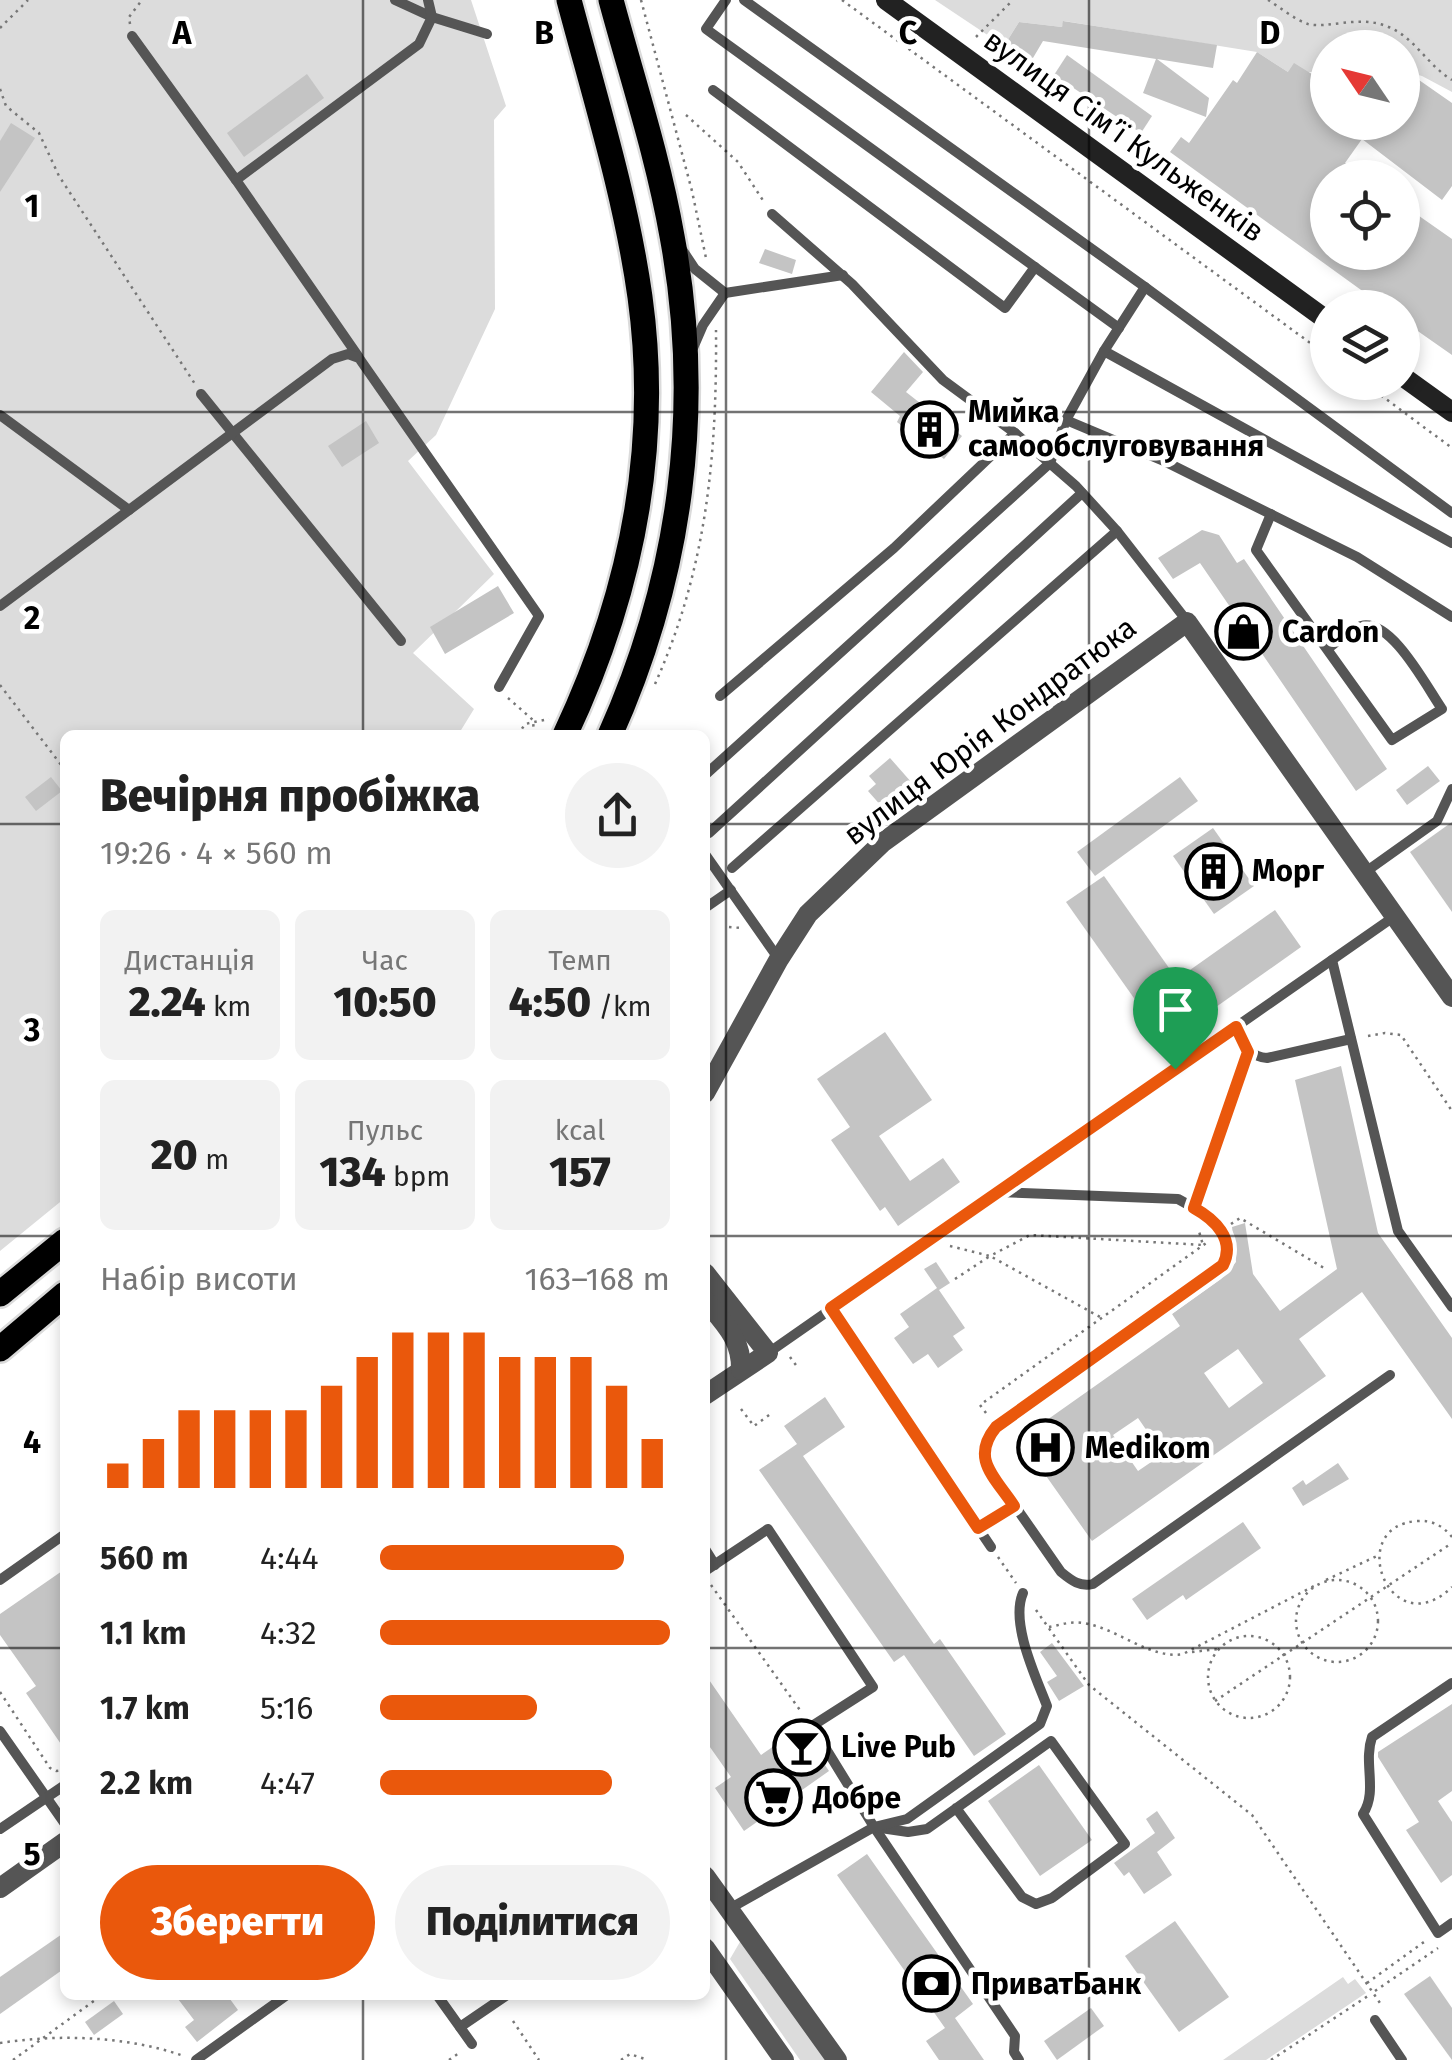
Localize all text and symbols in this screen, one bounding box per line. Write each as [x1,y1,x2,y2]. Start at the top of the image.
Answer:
text: A [172,14,193,52]
text: B [534,14,554,52]
text: C [899,14,918,52]
text: D [1260,14,1280,52]
street label: вулиця Сімʼї Кульженків [977,22,1271,250]
north arrow [1310,30,1420,140]
map controls [1310,30,1420,400]
button: locate [1310,160,1420,270]
text: 1 [25,187,39,225]
button: layers [1310,290,1420,400]
place label: Мийка самообслуговування [968,394,1264,464]
building icon: Мийка самообслуговування [899,399,959,459]
text: 2 [24,599,40,637]
shop icon: Cardon [1213,602,1273,662]
street label: вулиця Юрія Кондратюка [837,609,1143,853]
place label: Cardon [1282,614,1379,650]
button: share [565,763,670,868]
text: Вечірня пробіжка [100,769,480,823]
text: 19:26 · 4 × 560 m [100,834,333,872]
building icon: Морг [1183,841,1243,901]
place label: Морг [1252,853,1325,889]
text: Дистанція [125,944,255,977]
text: Час [362,944,408,977]
text: Темп [548,944,612,977]
pin [1133,967,1218,1070]
text: 2.24 [129,977,206,1027]
text: 10:50 [333,977,437,1027]
text: 4:50 [509,977,591,1027]
icon: arrive [1148,982,1203,1037]
text: km [206,990,251,1023]
text: /km [591,990,651,1023]
text: 3 [23,1011,40,1049]
text: Пульс [347,1114,423,1147]
text: kcal [555,1114,605,1147]
text: 20 [151,1130,198,1180]
text: m [198,1143,229,1176]
text: 134 [320,1147,386,1197]
text: 157 [549,1147,611,1197]
text: bpm [386,1160,450,1193]
text: Набір висоти [100,1260,298,1298]
text: 163–168 m [525,1260,670,1298]
hospital icon: Medikom [1016,1418,1076,1478]
text: 4 [23,1423,41,1461]
place label: Medikom [1085,1430,1211,1466]
text: 560 m [100,1539,189,1577]
text: 4:44 [260,1539,319,1577]
text: 1.1 km [100,1614,186,1652]
text: 4:32 [260,1614,316,1652]
text: 1.7 km [100,1689,190,1727]
text: 5:16 [260,1689,313,1727]
bar icon: Live Pub [772,1717,832,1777]
place label: Live Pub [841,1729,956,1765]
text: 2.2 km [100,1764,193,1802]
text: 4:47 [260,1764,315,1802]
supermarket icon: Добре [744,1768,804,1828]
place label: Добре [812,1780,901,1816]
text: 5 [23,1835,41,1873]
button: Зберегти [100,1865,375,1980]
button: Поділитися [395,1865,670,1980]
bank icon: ПриватБанк [902,1954,962,2014]
place label: ПриватБанк [971,1966,1142,2002]

